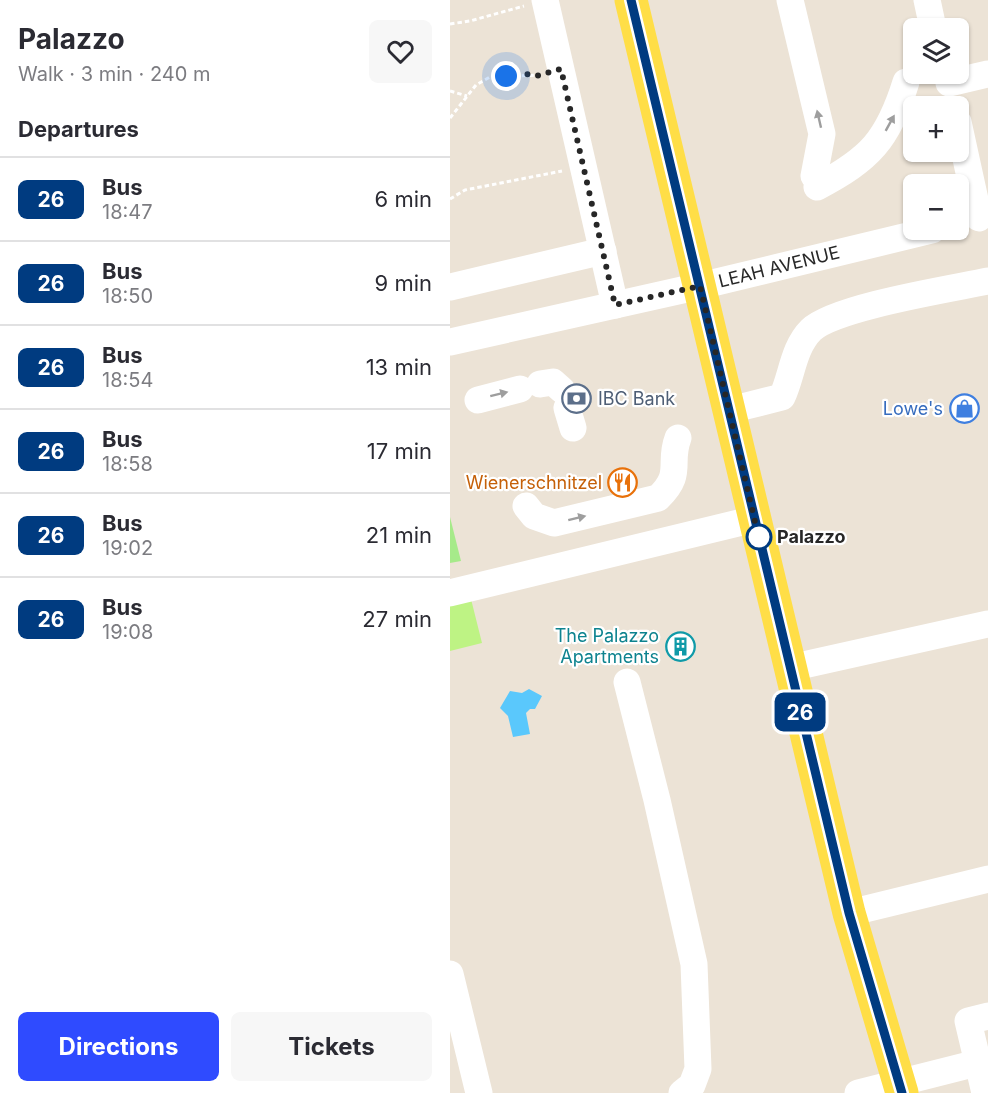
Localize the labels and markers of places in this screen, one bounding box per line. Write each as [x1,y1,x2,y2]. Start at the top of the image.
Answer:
bank icon: IBC Bank [561,383,593,415]
place label: IBC Bank [598,388,675,409]
shop icon: Lowe's [948,393,980,425]
place label: Lowe's [883,398,943,419]
restaurant icon: Wienerschnitzel [607,467,639,499]
place label: Wienerschnitzel [466,472,602,493]
marker: Palazzo [746,524,772,550]
place label: Palazzo [777,526,846,547]
place label: The Palazzo Apartments [555,625,659,667]
building icon: The Palazzo Apartments [664,630,696,662]

